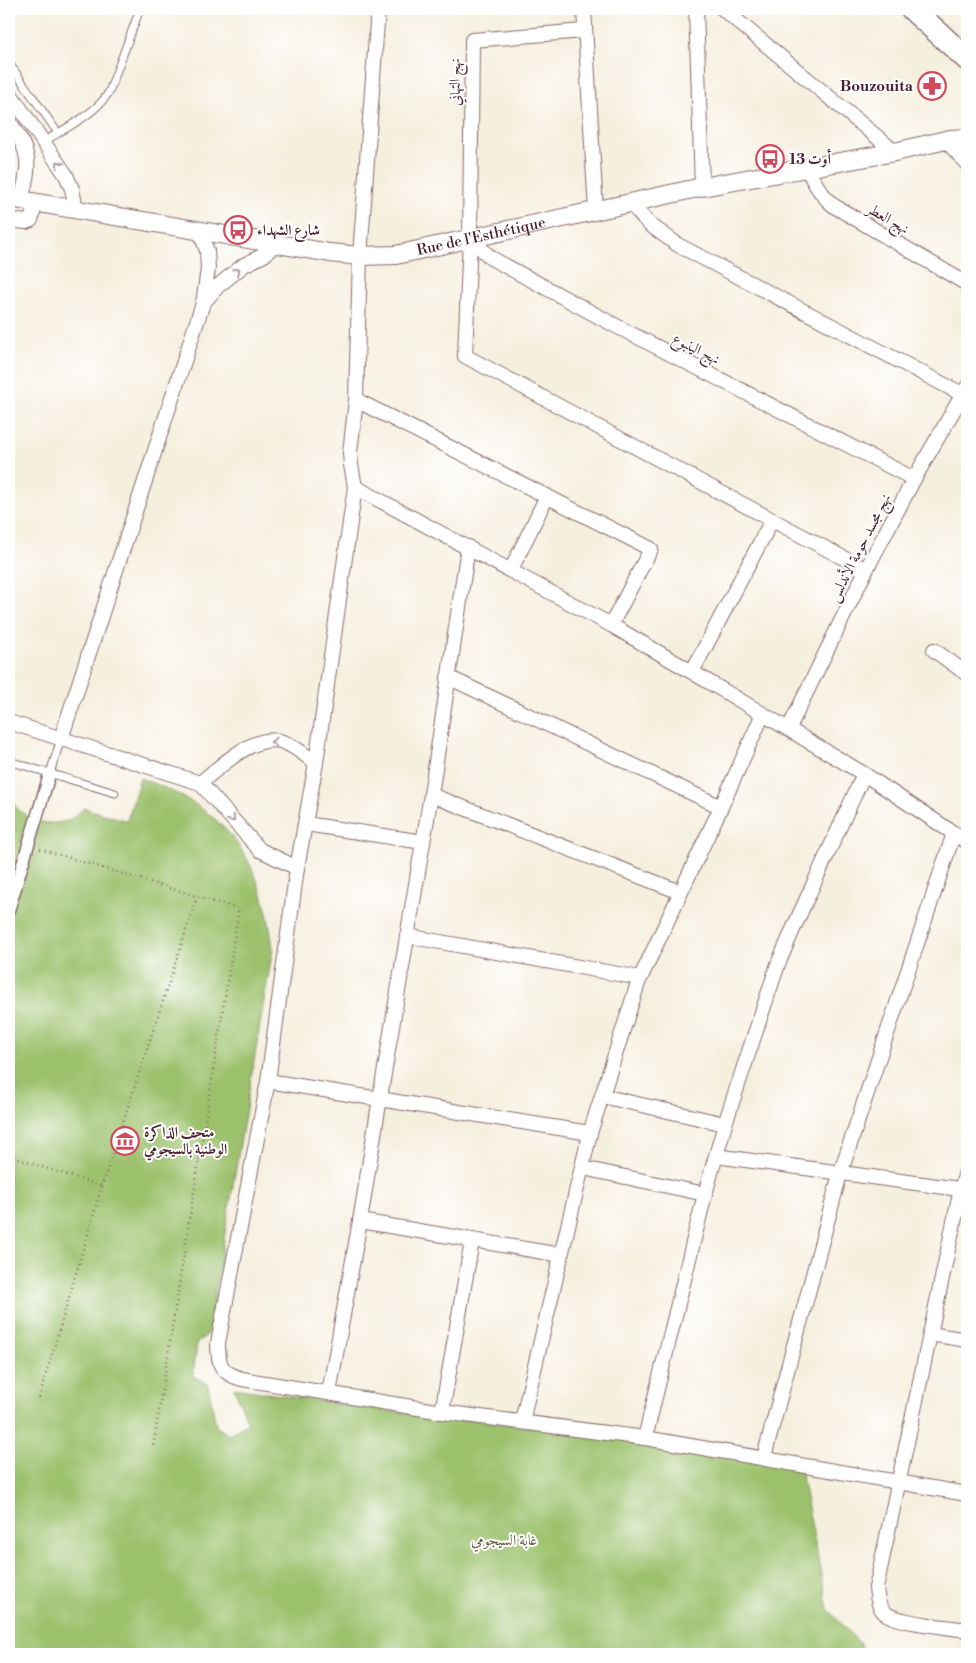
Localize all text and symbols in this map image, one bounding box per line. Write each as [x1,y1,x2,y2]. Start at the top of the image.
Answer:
street label: نهج التهاني [446,58,469,106]
pharmacy icon: Bouzouita [917,71,947,101]
place label: Bouzouita [840,77,914,96]
bus stop icon: 13 أوت [755,144,785,174]
place label: 13 أوت [789,148,832,169]
one-way arrow [56,160,65,170]
street label: نهج العطر [860,198,912,242]
street label: Rue de l'Esthétique [415,213,547,260]
bus stop icon: شارع الشهداء [223,215,253,245]
place label: شارع الشهداء [257,221,320,242]
one-way arrow [231,267,240,276]
street label: نهج الينبوع [667,329,723,373]
street label: نهج مجسد حومة الأندلس [823,490,899,607]
one-way arrow [269,736,277,747]
one-way arrow [226,814,235,823]
place label: متحف الذاكرة الوطنية بالسيجومي [143,1123,227,1161]
museum icon: متحف الذاكرة الوطنية بالسيجومي [110,1126,140,1156]
park label: غابة السيجومي [471,1531,537,1552]

